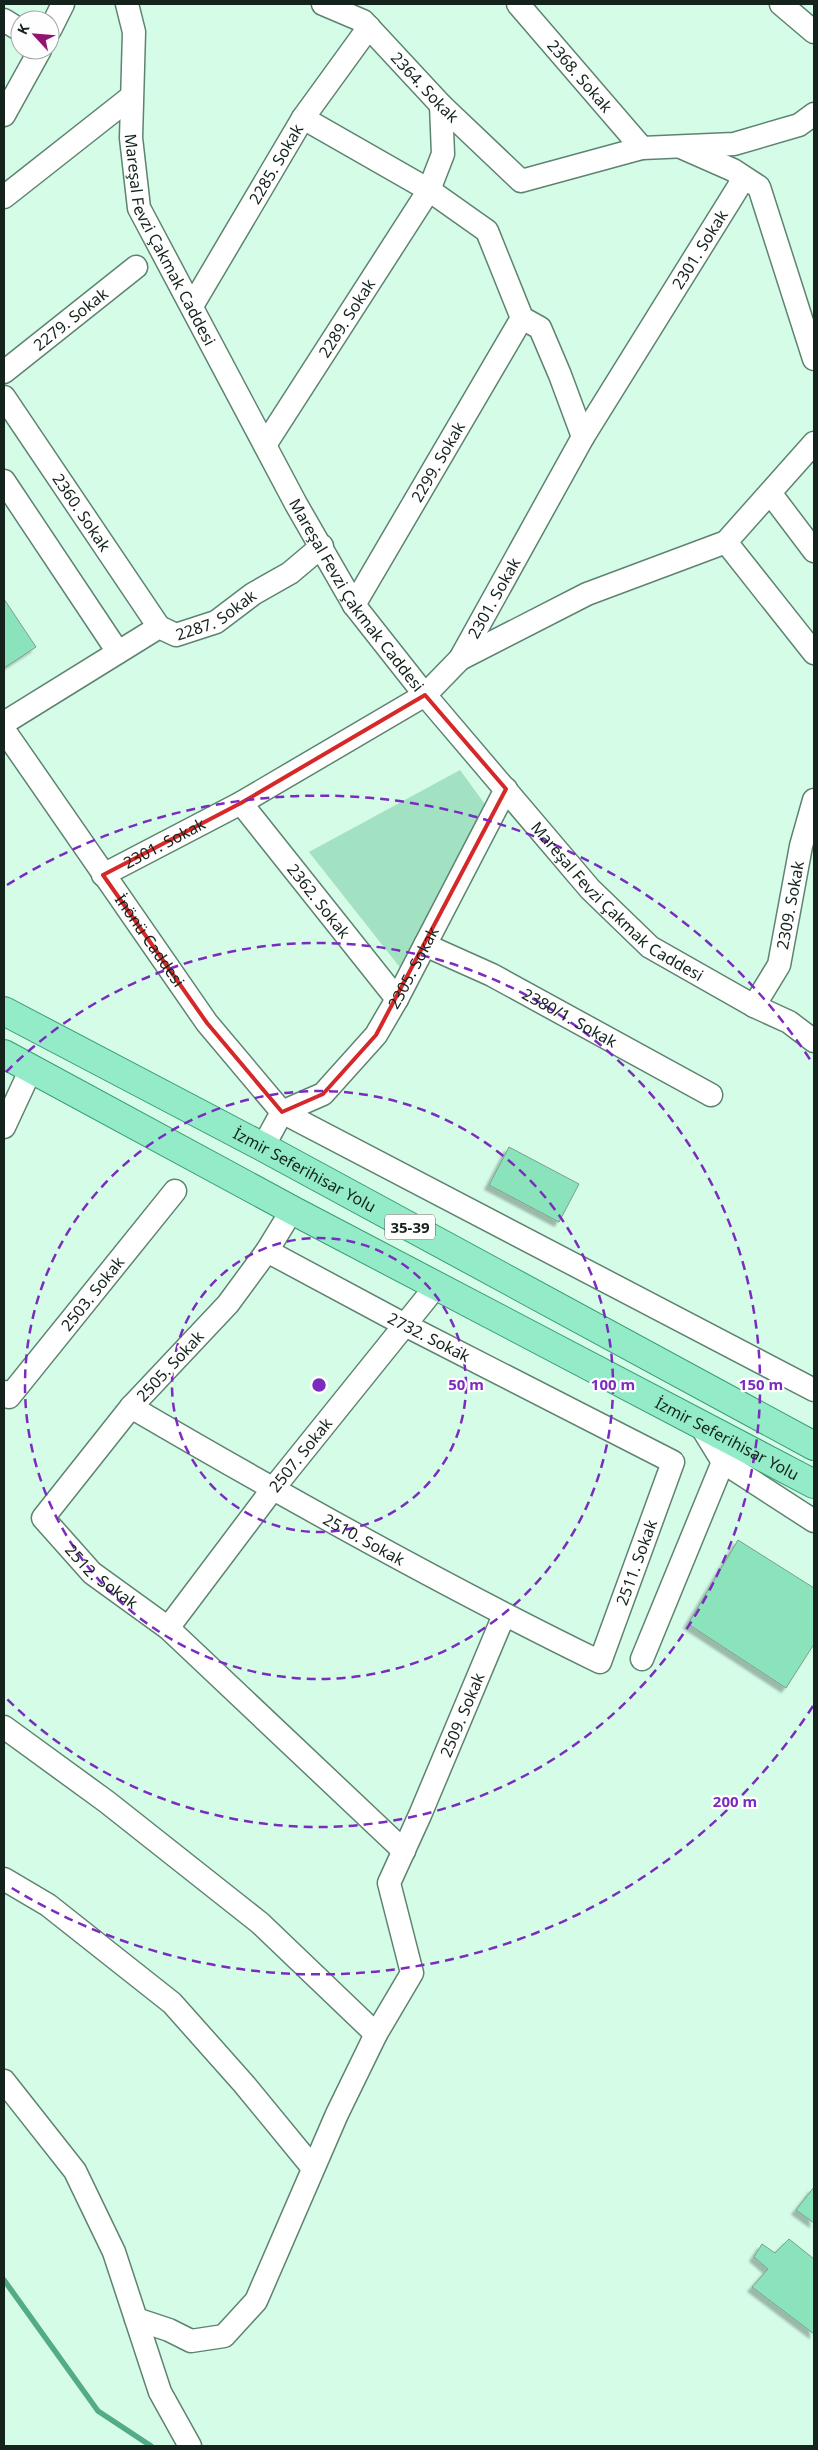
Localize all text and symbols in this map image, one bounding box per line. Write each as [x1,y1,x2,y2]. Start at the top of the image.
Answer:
north arrow [10,10,60,60]
text: K [12,20,34,37]
street label: 2368. Sokak [542,35,618,117]
street label: 2364. Sokak [386,47,464,128]
street label: 2285. Sokak [244,119,308,208]
street label: Mareşal Fevzi Çakmak Caddesi [120,132,221,349]
street label: 2301. Sokak [667,205,733,293]
street label: 2289. Sokak [313,274,380,362]
street label: 2279. Sokak [29,282,113,356]
street label: 2299. Sokak [406,417,470,506]
street label: 2360. Sokak [48,469,116,556]
street label: Mareşal Fevzi Çakmak Caddesi [284,494,429,696]
street label: 2301. Sokak [462,553,525,643]
street label: 2287. Sokak [173,584,261,645]
street label: 2301. Sokak [119,812,209,874]
street label: Mareşal Fevzi Çakmak Caddesi [526,817,707,986]
street label: 2362. Sokak [282,859,356,943]
street label: 2309. Sokak [771,859,809,951]
street label: İnönü Caddesi [110,890,190,991]
street label: 2305. Sokak [383,922,444,1013]
street label: 2380/1. Sokak [518,983,621,1053]
street label: İzmir Seferihisar Yolu [229,1122,380,1217]
road number: 35-39 [385,1214,435,1240]
street label: 2503. Sokak [56,1251,129,1335]
street label: 2732. Sokak [384,1307,474,1367]
street label: 2505. Sokak [131,1325,209,1406]
text: 50 m [448,1374,484,1394]
text: 100 m [591,1374,635,1394]
text: 150 m [739,1374,783,1394]
centre of rings [310,1376,328,1394]
street label: İzmir Seferihisar Yolu [651,1392,803,1485]
street label: 2507. Sokak [264,1413,337,1497]
street label: 2510. Sokak [319,1508,409,1571]
street label: 2511. Sokak [611,1516,662,1608]
street label: 2512. Sokak [60,1539,143,1614]
street label: 2509. Sokak [435,1669,490,1760]
text: 200 m [713,1791,757,1811]

